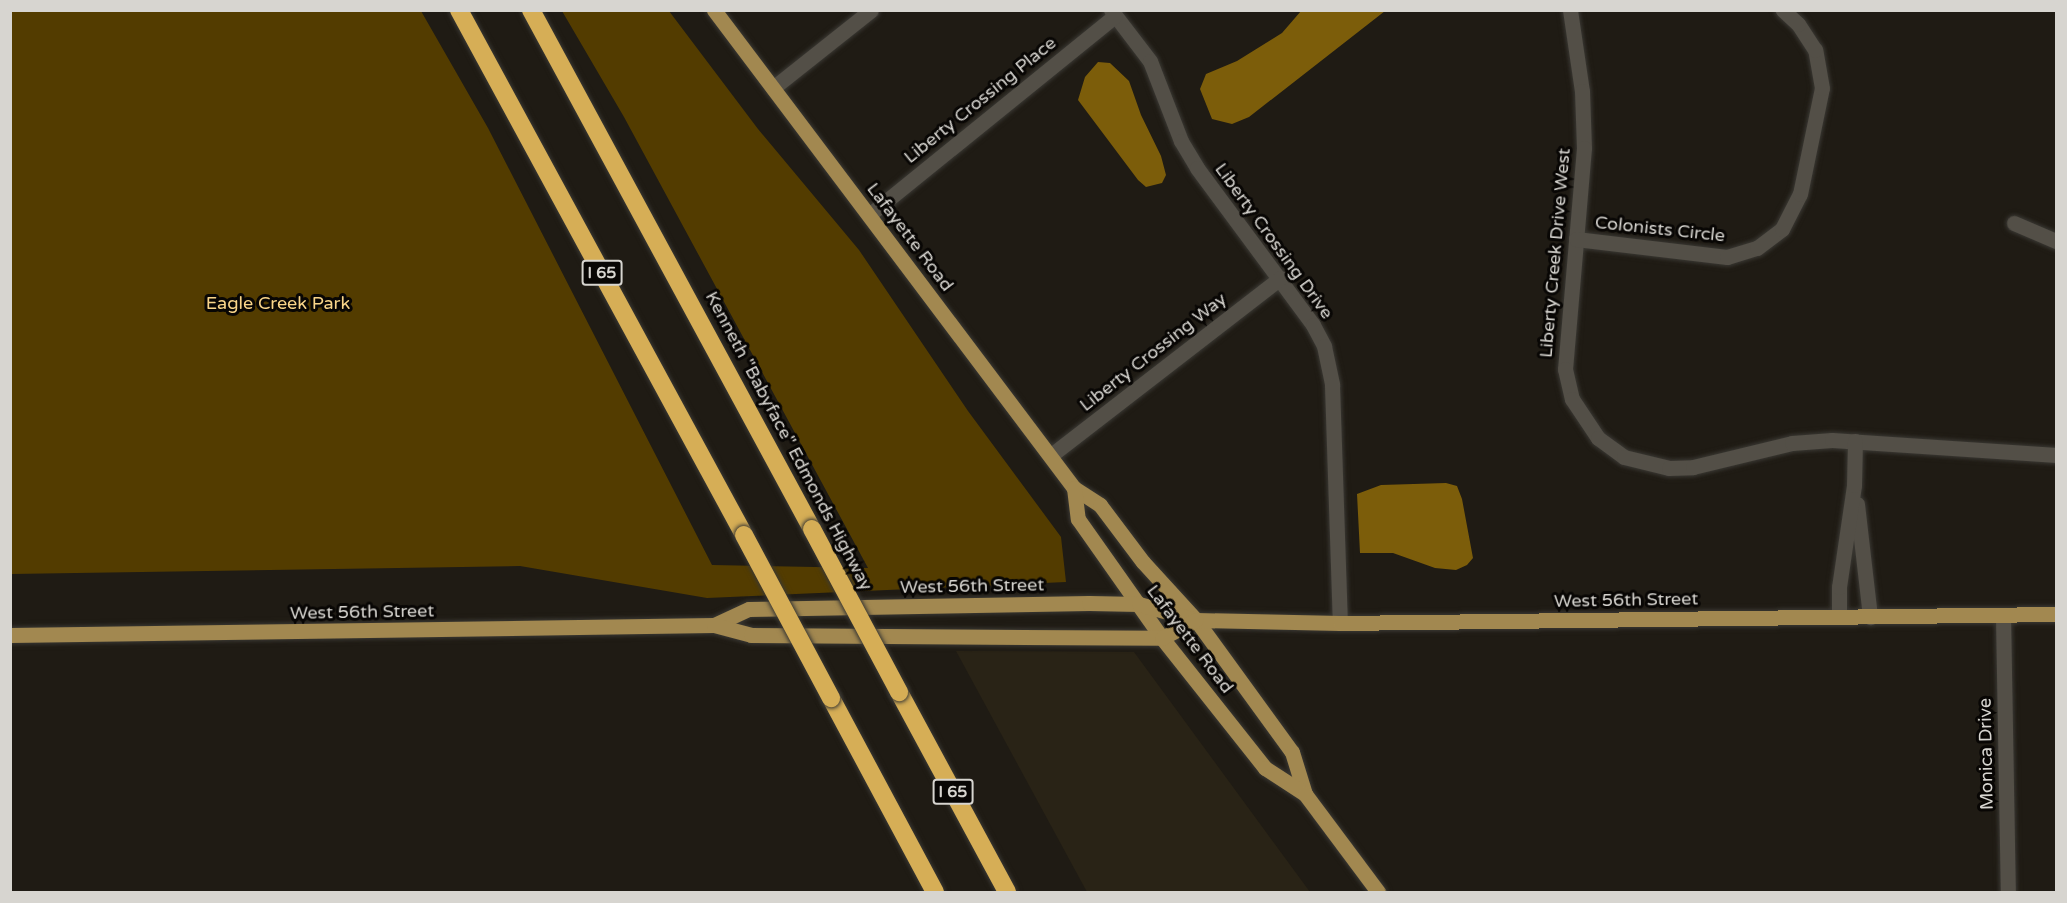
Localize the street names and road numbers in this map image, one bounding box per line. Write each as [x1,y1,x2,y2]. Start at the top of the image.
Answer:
street label: Liberty Crossing Place [900,32,1060,168]
street label: Liberty Creek Drive West [1535,147,1575,359]
street label: Liberty Crossing Drive [1210,159,1338,323]
street label: Lafayette Road [862,178,958,296]
street label: Colonists Circle [1594,211,1726,247]
road number: I 65 [581,260,623,286]
street label: Kenneth "Babyface" Edmonds Highway [701,288,877,594]
street label: Liberty Crossing Way [1075,288,1231,416]
street label: West 56th Street [900,574,1044,598]
street label: Lafayette Road [1142,580,1238,698]
street label: West 56th Street [1554,588,1698,612]
street label: West 56th Street [290,600,434,624]
street label: Monica Drive [1974,698,1998,810]
road number: I 65 [932,779,974,805]

